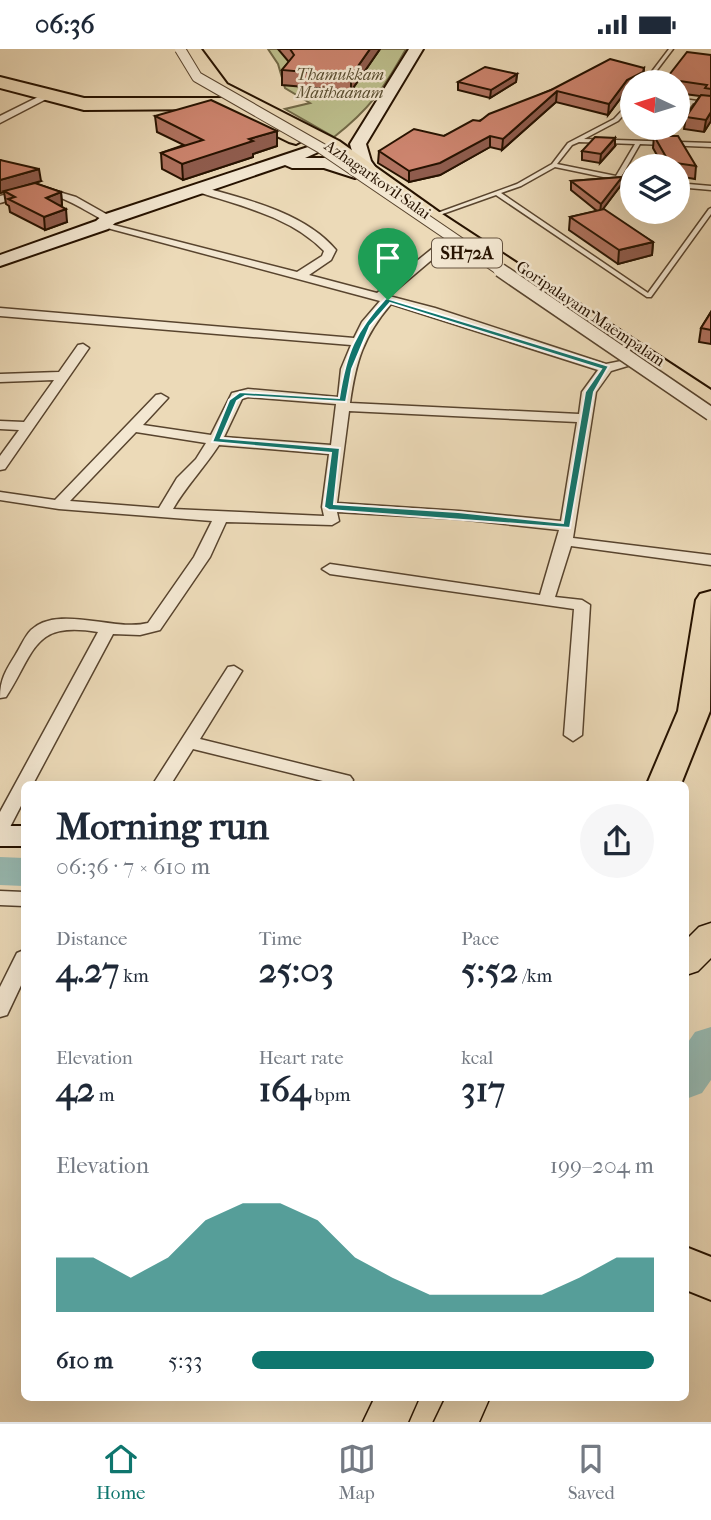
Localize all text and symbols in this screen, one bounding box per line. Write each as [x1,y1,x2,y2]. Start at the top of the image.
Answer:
text: 06:36 [35,9,94,40]
park label: Thamukkam Maithaanam [296,65,384,102]
north arrow [620,70,690,140]
map controls [620,70,690,224]
street label: Azhagarkovil Salai [320,135,435,223]
button: layers [620,154,690,224]
pin [358,228,418,300]
icon: arrive [369,239,407,277]
road number: SH72A [432,239,502,267]
street label: Goripalayam Maempalam [513,256,669,371]
text: Morning run [56,804,269,849]
button: share [580,804,654,878]
text: 06:36 · 7 × 610 m [56,853,210,880]
text: Distance [56,928,127,950]
text: Time [259,928,302,950]
text: Pace [461,928,499,950]
text: 4.27 [56,950,119,991]
text: 25:03 [259,950,334,991]
text: 5:52 [461,950,518,991]
text: km [119,965,149,987]
text: /km [518,965,552,987]
text: Elevation [56,1047,133,1069]
text: Heart rate [259,1047,344,1069]
text: kcal [461,1047,493,1069]
text: 42 [56,1069,95,1110]
text: 164 [259,1069,311,1110]
text: 317 [461,1069,505,1110]
text: m [95,1084,115,1106]
text: bpm [311,1084,351,1106]
text: Elevation [56,1152,149,1179]
text: 199–204 m [550,1152,654,1179]
text: 610 m [56,1347,113,1374]
text: 5:33 [168,1347,202,1374]
tab: Home [96,1440,146,1504]
tab: Map [338,1440,376,1504]
tab: Saved [568,1440,615,1504]

